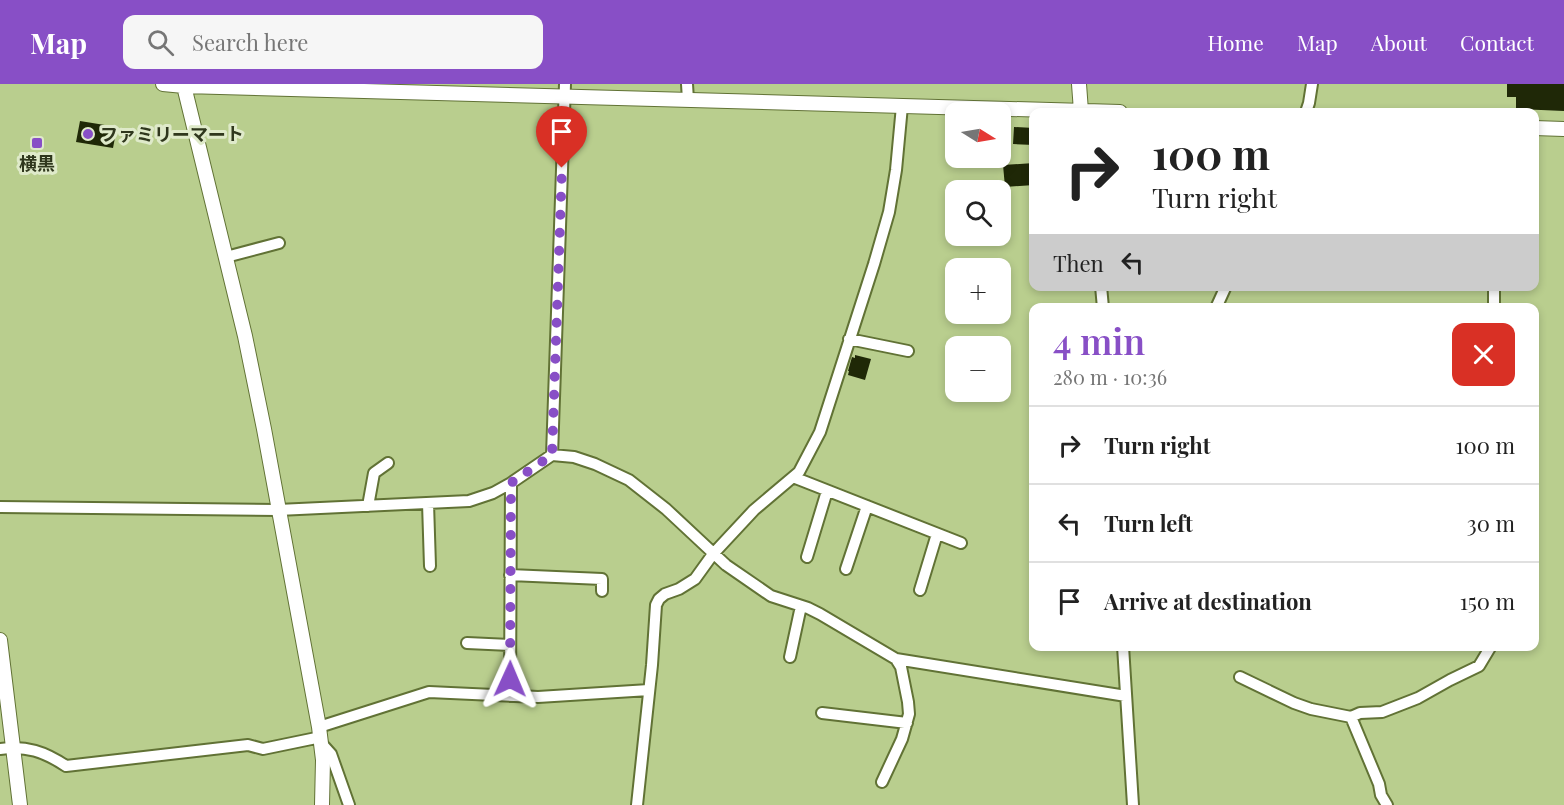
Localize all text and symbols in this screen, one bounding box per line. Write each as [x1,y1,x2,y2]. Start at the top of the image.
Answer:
search box [123,15,543,69]
text: Map [30,24,87,61]
icon: search [144,26,177,59]
text: Search here [192,27,308,57]
text: Home [1208,28,1264,56]
text: Map [1297,28,1338,56]
text: About [1371,28,1427,56]
text: Contact [1460,28,1534,56]
north arrow [945,102,1011,168]
map controls [945,102,1011,402]
pin [536,106,587,168]
icon: arrive [545,115,578,148]
place label: ファミリーマート [100,122,244,146]
text: 100 m [1152,125,1270,181]
marker: ファミリーマート [81,127,95,141]
icon: right [1053,132,1131,210]
marker: 横黒 [30,136,44,150]
place label: 横黒 [19,151,55,175]
text: Turn right [1152,179,1277,215]
button: search [945,180,1011,246]
icon: left [1116,246,1149,279]
text: Then [1053,248,1104,278]
button: + [945,258,1011,324]
text: 4 min [1053,316,1145,364]
button: close [1452,323,1515,386]
button: − [945,336,1011,402]
text: 280 m · 10:36 [1053,363,1167,390]
icon: right [1053,429,1086,462]
text: Turn right [1104,430,1210,460]
text: 100 m [1455,430,1515,460]
icon: left [1053,507,1086,540]
text: Turn left [1104,508,1193,538]
text: 30 m [1467,508,1515,538]
icon: arrive [1053,585,1086,618]
text: Arrive at destination [1104,586,1312,616]
text: 150 m [1460,586,1515,616]
position arrow [478,647,542,711]

